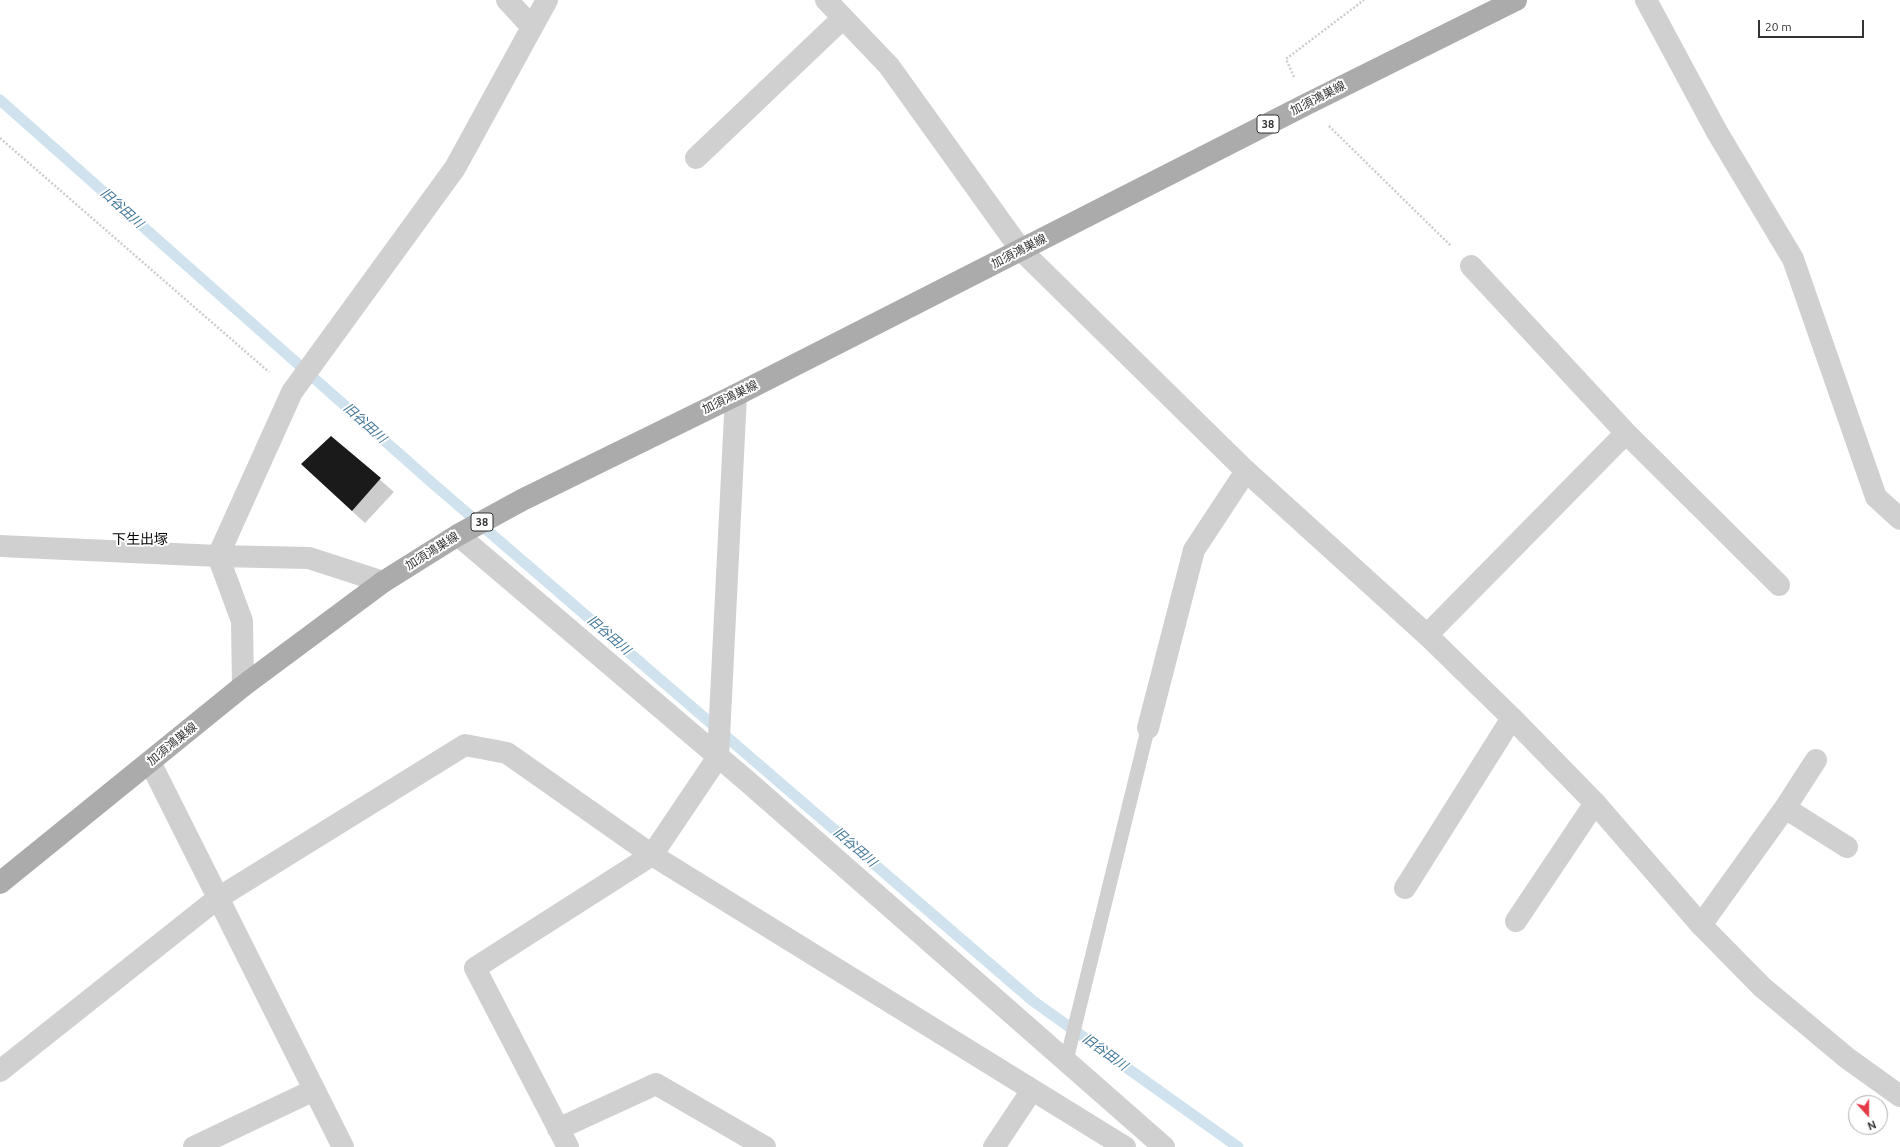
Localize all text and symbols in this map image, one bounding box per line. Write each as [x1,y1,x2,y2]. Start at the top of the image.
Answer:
scale bar [1760,12,1866,38]
text: 20 m [1765,20,1792,33]
street label: 加須鴻巣線 [1288,78,1348,118]
road number: 38 [1257,115,1279,133]
water label: 旧谷田川 [97,185,147,231]
street label: 加須鴻巣線 [989,231,1049,271]
street label: 加須鴻巣線 [700,377,760,417]
water label: 旧谷田川 [340,400,390,446]
road number: 38 [471,513,493,531]
street label: 加須鴻巣線 [403,529,461,573]
district label: 下生出塚 [112,531,168,547]
water label: 旧谷田川 [584,612,634,658]
street label: 加須鴻巣線 [144,720,200,768]
water label: 旧谷田川 [830,824,880,870]
water label: 旧谷田川 [1079,1030,1131,1074]
north arrow [1848,1095,1888,1135]
text: N [1866,1118,1878,1132]

